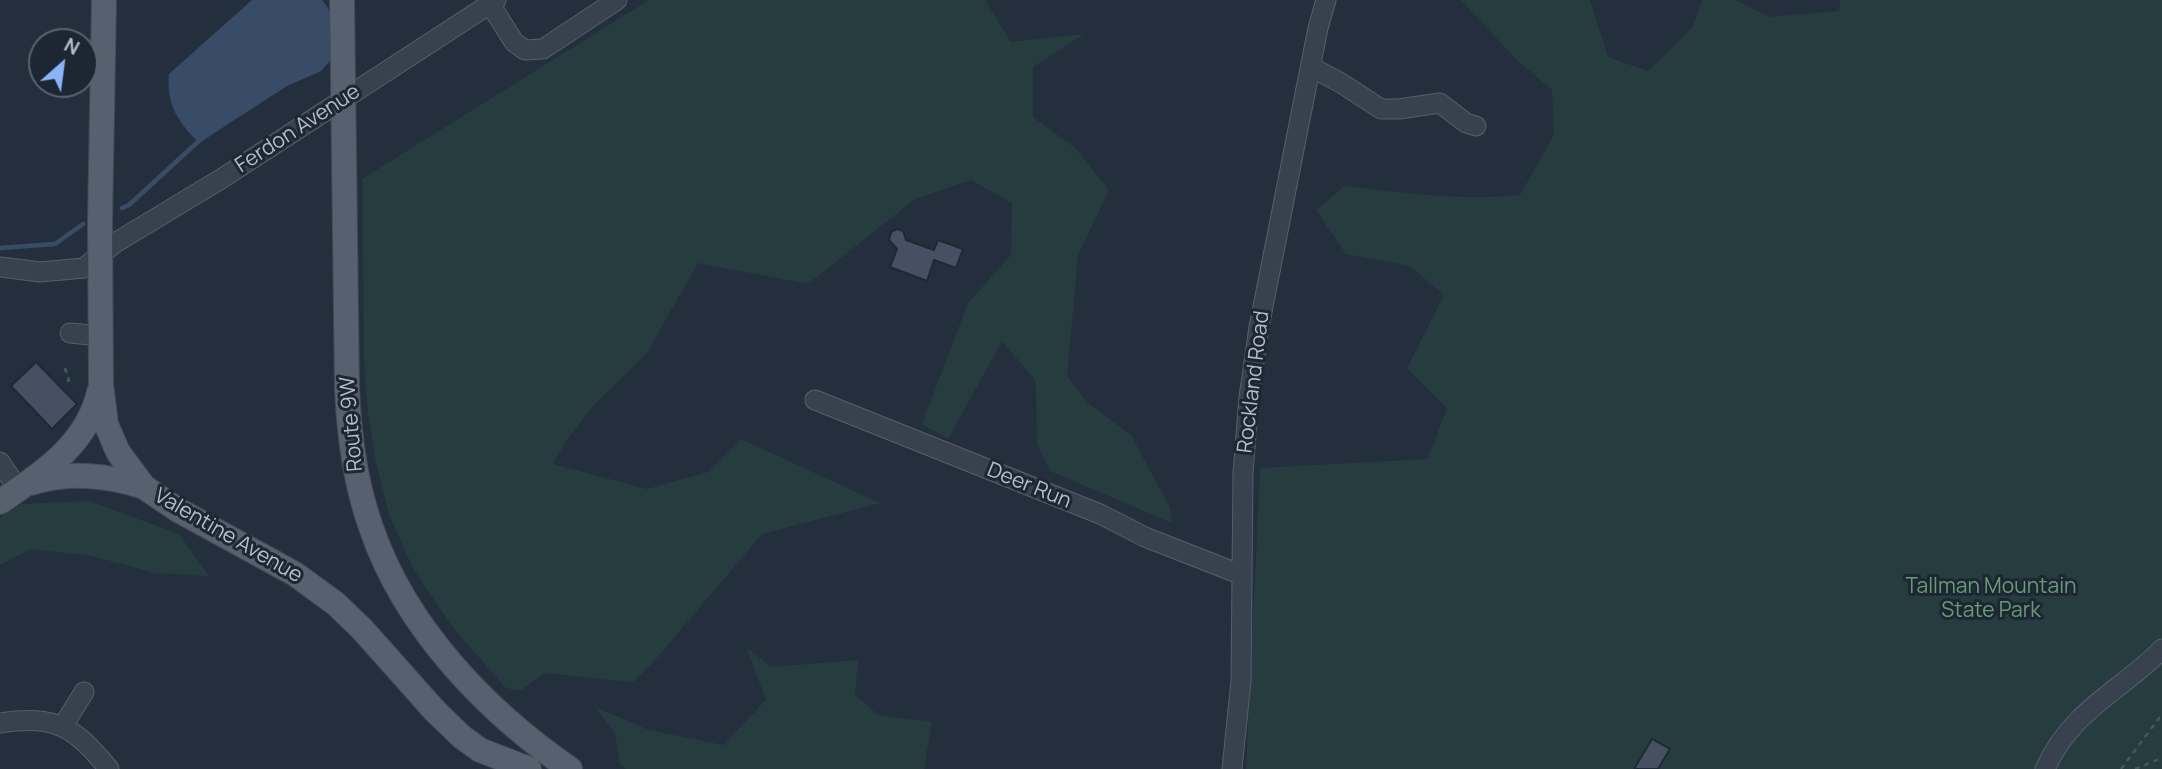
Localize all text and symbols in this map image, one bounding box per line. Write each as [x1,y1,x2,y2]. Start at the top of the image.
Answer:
north arrow [28,28,98,98]
text: N [60,32,84,61]
street label: Ferdon Avenue [231,79,365,179]
street label: Rockland Road [1233,309,1275,455]
street label: Route 9W [335,375,369,473]
street label: Deer Run [983,458,1075,514]
street label: Valentine Avenue [149,483,307,589]
park label: Tallman Mountain State Park [1905,574,2077,624]

